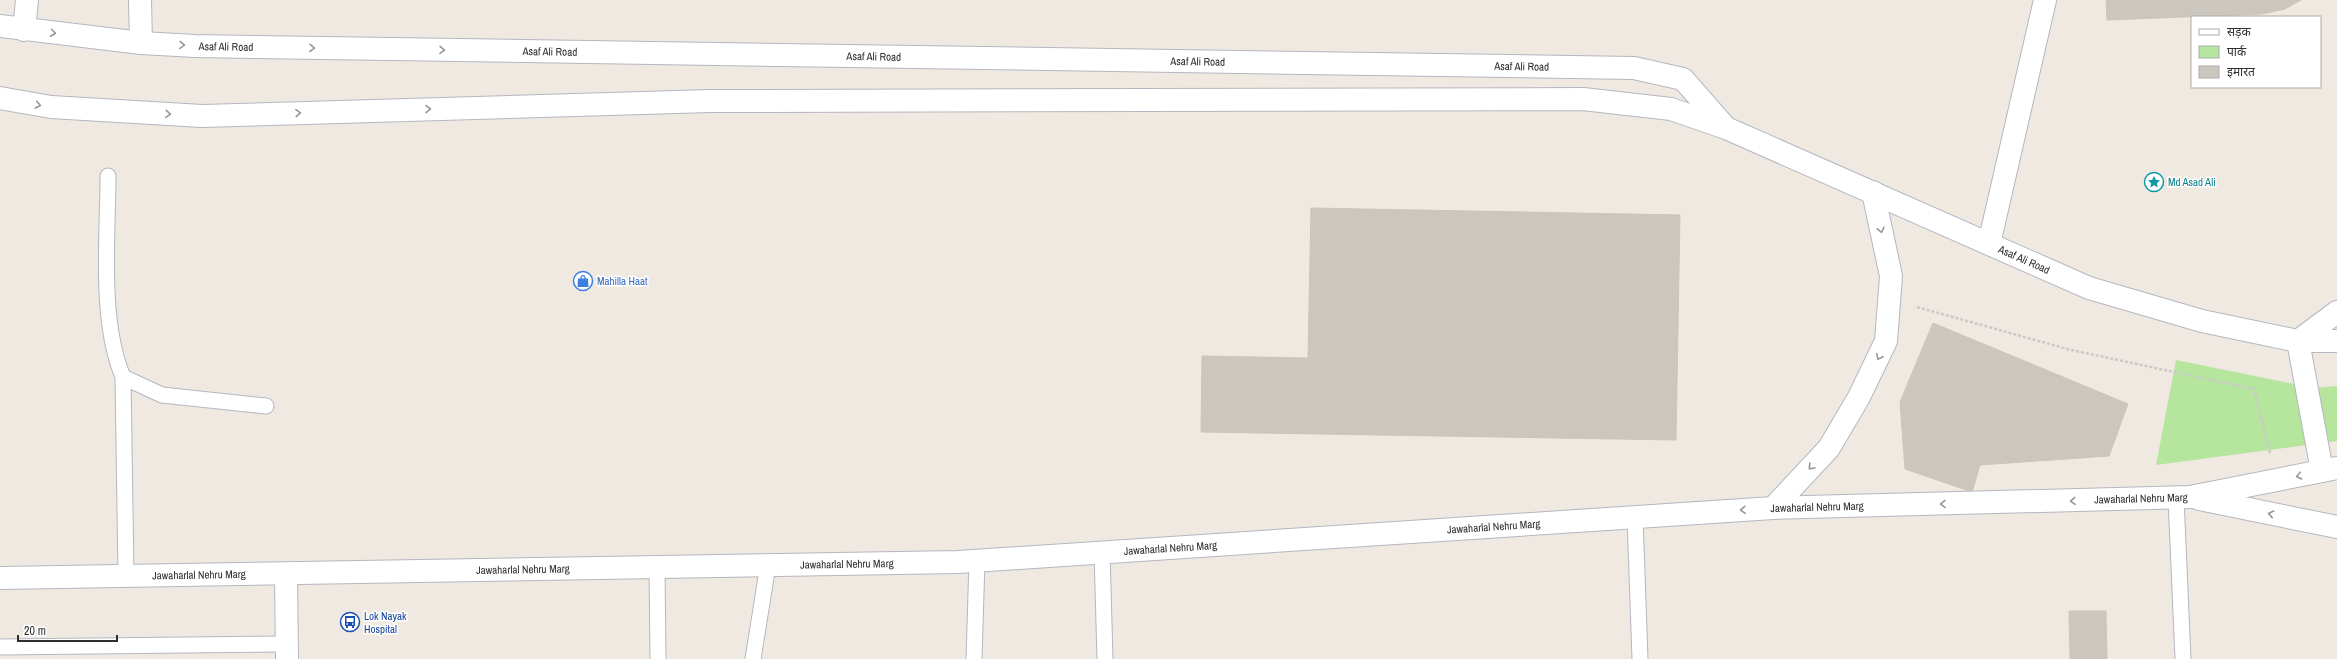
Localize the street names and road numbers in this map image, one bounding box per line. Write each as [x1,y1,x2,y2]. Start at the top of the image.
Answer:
street label: Asaf Ali Road [197,39,253,54]
street label: Asaf Ali Road [521,44,577,59]
street label: Asaf Ali Road [845,49,901,64]
street label: Asaf Ali Road [1169,54,1225,69]
street label: Asaf Ali Road [1493,59,1549,74]
street label: Asaf Ali Road [1995,242,2052,277]
street label: Jawaharlal Nehru Marg [2094,490,2188,507]
street label: Jawaharlal Nehru Marg [1770,499,1864,515]
street label: Jawaharlal Nehru Marg [1447,516,1541,537]
street label: Jawaharlal Nehru Marg [1123,538,1218,558]
street label: Jawaharlal Nehru Marg [800,556,894,572]
street label: Jawaharlal Nehru Marg [476,561,570,577]
street label: Jawaharlal Nehru Marg [152,567,246,582]

